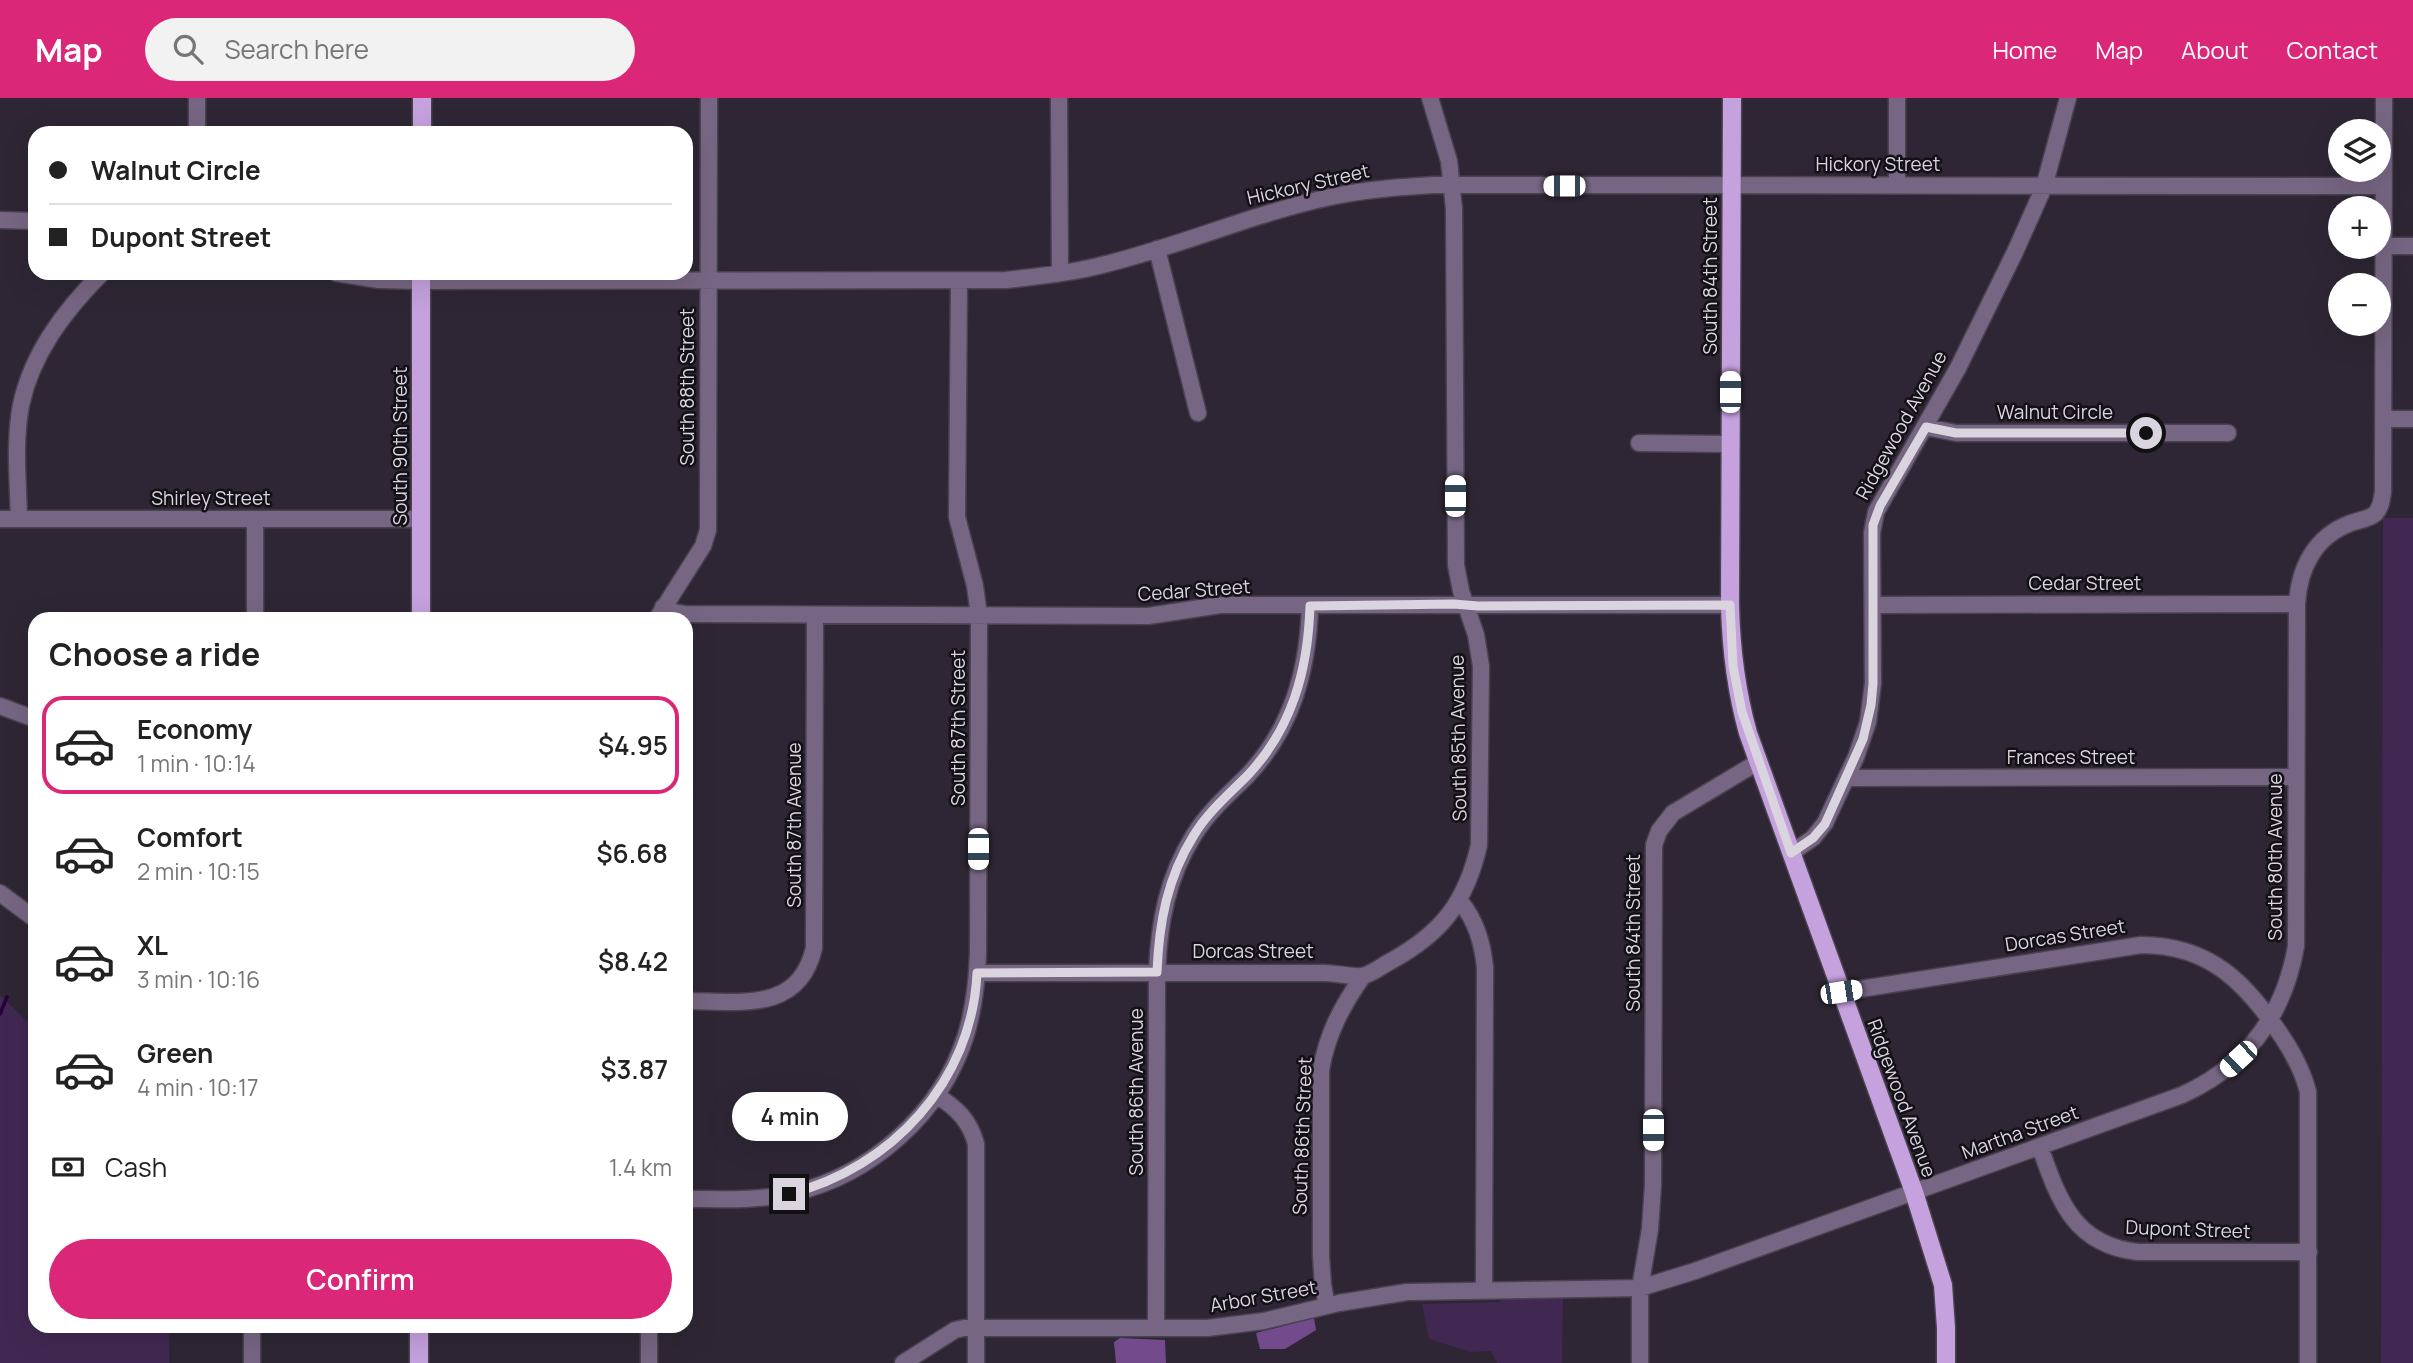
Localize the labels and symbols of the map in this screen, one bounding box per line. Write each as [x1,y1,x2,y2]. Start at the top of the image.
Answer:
street label: Hickory Street [1816,151,1940,177]
street label: Hickory Street [1244,157,1372,211]
car [1544,176,1586,197]
street label: South 84th Street [1697,197,1723,355]
street label: South 88th Street [674,308,700,466]
street label: Ridgewood Avenue [1849,346,1953,504]
street label: South 90th Street [387,367,413,525]
car [1720,371,1741,413]
street label: Walnut Circle [1997,399,2113,425]
route start [2130,417,2162,449]
car [1445,475,1466,517]
street label: Shirley Street [151,485,271,511]
street label: Cedar Street [2029,570,2141,596]
street label: Cedar Street [1137,573,1251,607]
street label: South 87th Street [945,650,971,806]
street label: South 85th Avenue [1444,654,1472,822]
street label: South 87th Avenue [781,742,807,908]
street label: Frances Street [2007,744,2135,770]
street label: South 80th Avenue [2262,773,2288,941]
car [968,828,989,870]
street label: South 84th Street [1620,854,1646,1012]
street label: Dorcas Street [2003,913,2127,957]
street label: Dorcas Street [1192,938,1314,964]
car [1819,978,1864,1006]
street label: South 86th Avenue [1123,1008,1149,1176]
street label: Ridgewood Avenue [1861,1015,1943,1181]
car [2216,1037,2261,1081]
street label: South 86th Street [1286,1056,1318,1216]
callout: 4 min [731,1093,847,1142]
street label: Martha Street [1958,1099,2082,1165]
car [1643,1109,1664,1151]
route end [773,1178,805,1210]
street label: Dupont Street [2125,1214,2251,1244]
street label: Arbor Street [1208,1274,1318,1318]

